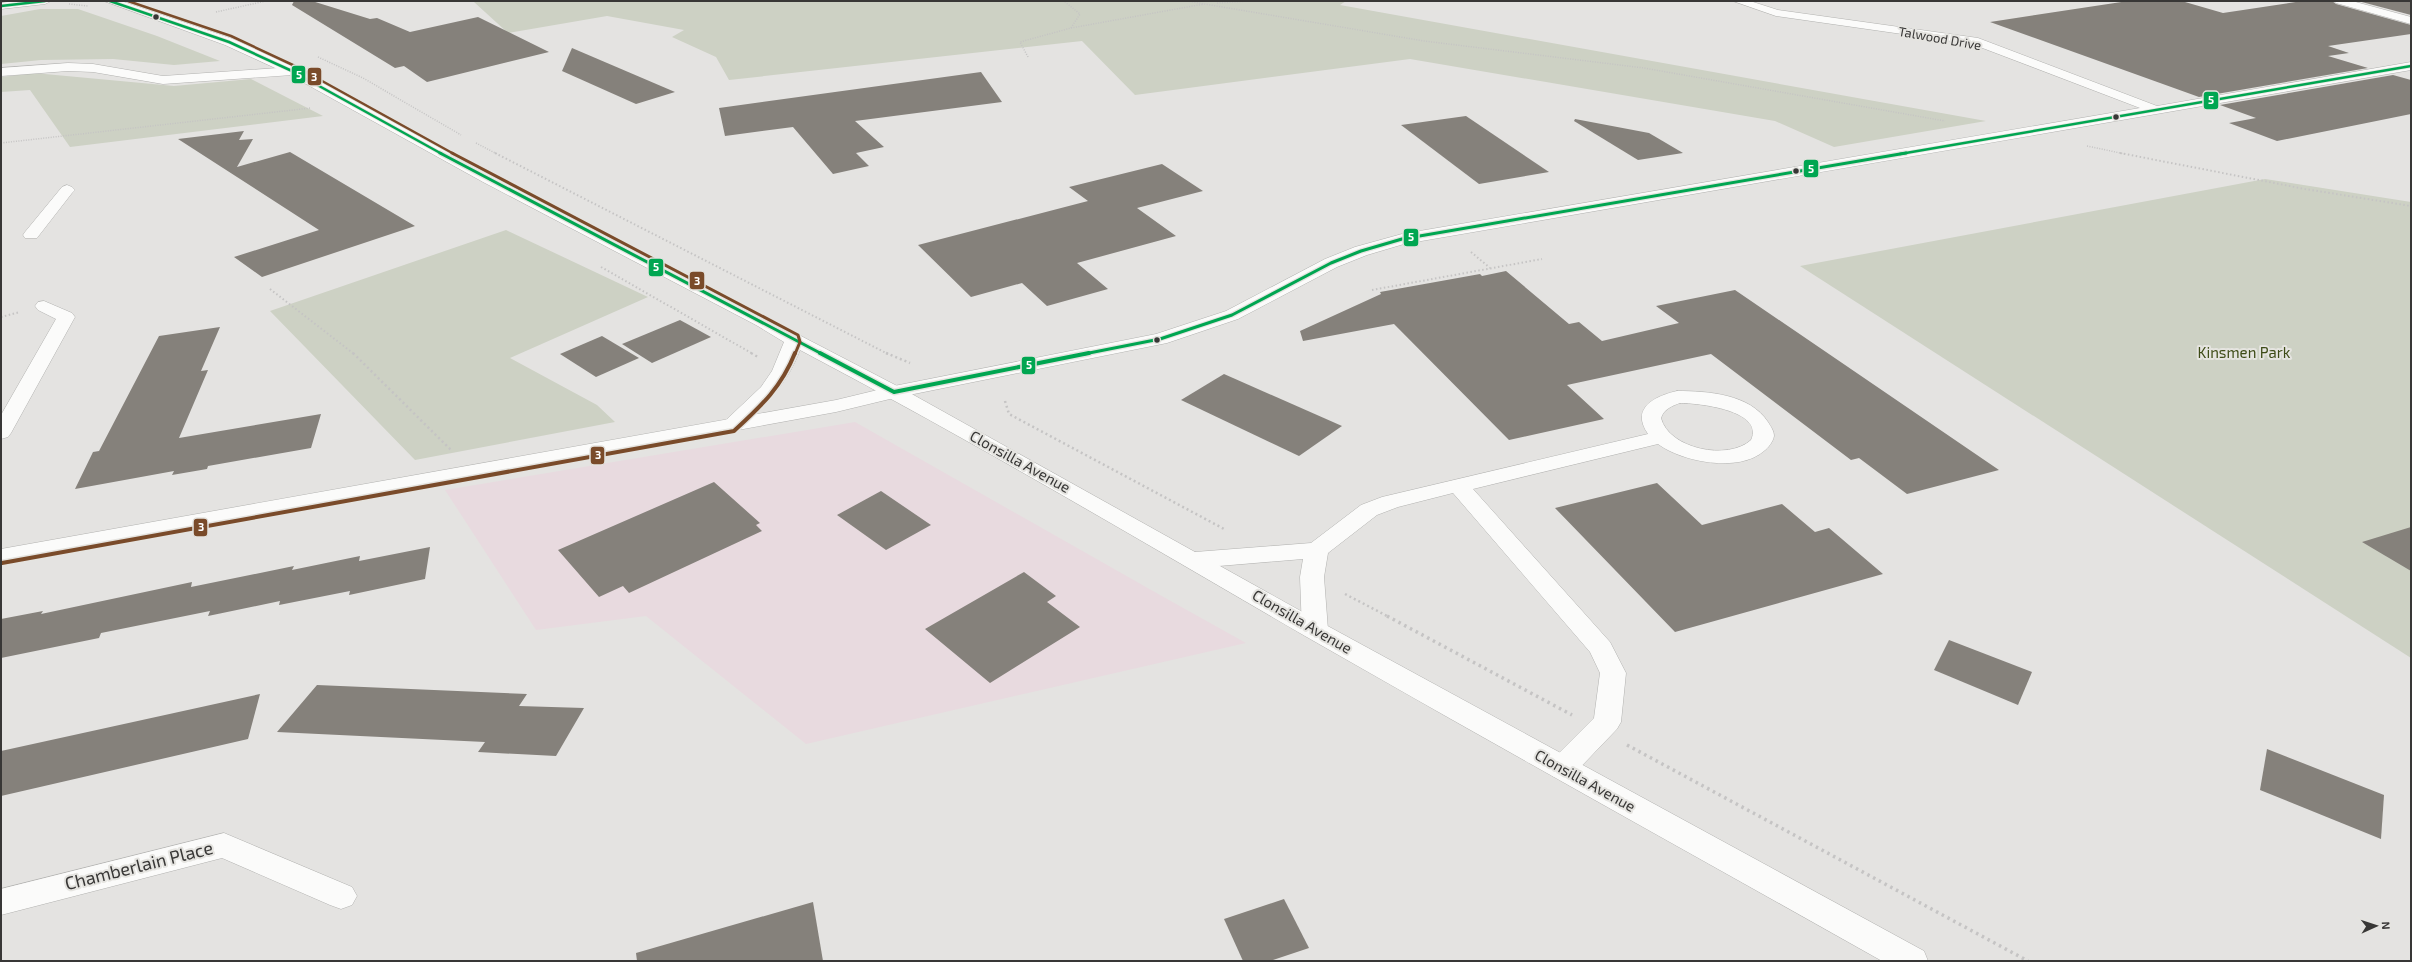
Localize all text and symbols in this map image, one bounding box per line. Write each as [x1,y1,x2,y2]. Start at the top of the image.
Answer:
unlabelled marker [151,12,161,22]
street label: Talwood Drive [1897,23,1983,53]
line badge: 5 [291,65,306,84]
line badge: 3 [307,67,322,86]
text: 5 [296,68,302,81]
text: 3 [311,70,317,83]
line badge: 5 [2203,91,2219,110]
text: 5 [2208,93,2214,106]
unlabelled marker [2111,112,2121,122]
line badge: 5 [1803,159,1819,178]
text: 5 [1808,162,1814,175]
unlabelled marker [1791,166,1801,176]
line badge: 5 [1403,228,1419,247]
text: 5 [1408,230,1414,243]
line badge: 5 [648,258,664,277]
text: 5 [653,260,659,273]
line badge: 3 [689,271,705,290]
text: 3 [694,274,700,287]
unlabelled marker [1152,335,1162,345]
park label: Kinsmen Park [2198,343,2291,361]
line badge: 5 [1021,356,1036,375]
text: 5 [1026,358,1032,371]
street label: Clonsilla Avenue [967,426,1074,496]
line badge: 3 [590,446,605,465]
text: 3 [595,448,601,461]
line badge: 3 [193,518,208,537]
text: 3 [198,520,204,533]
street label: Clonsilla Avenue [1250,585,1355,657]
street label: Clonsilla Avenue [1532,745,1639,815]
street label: Chamberlain Place [62,836,215,894]
north arrow [2356,906,2396,946]
text: N [2380,921,2393,930]

